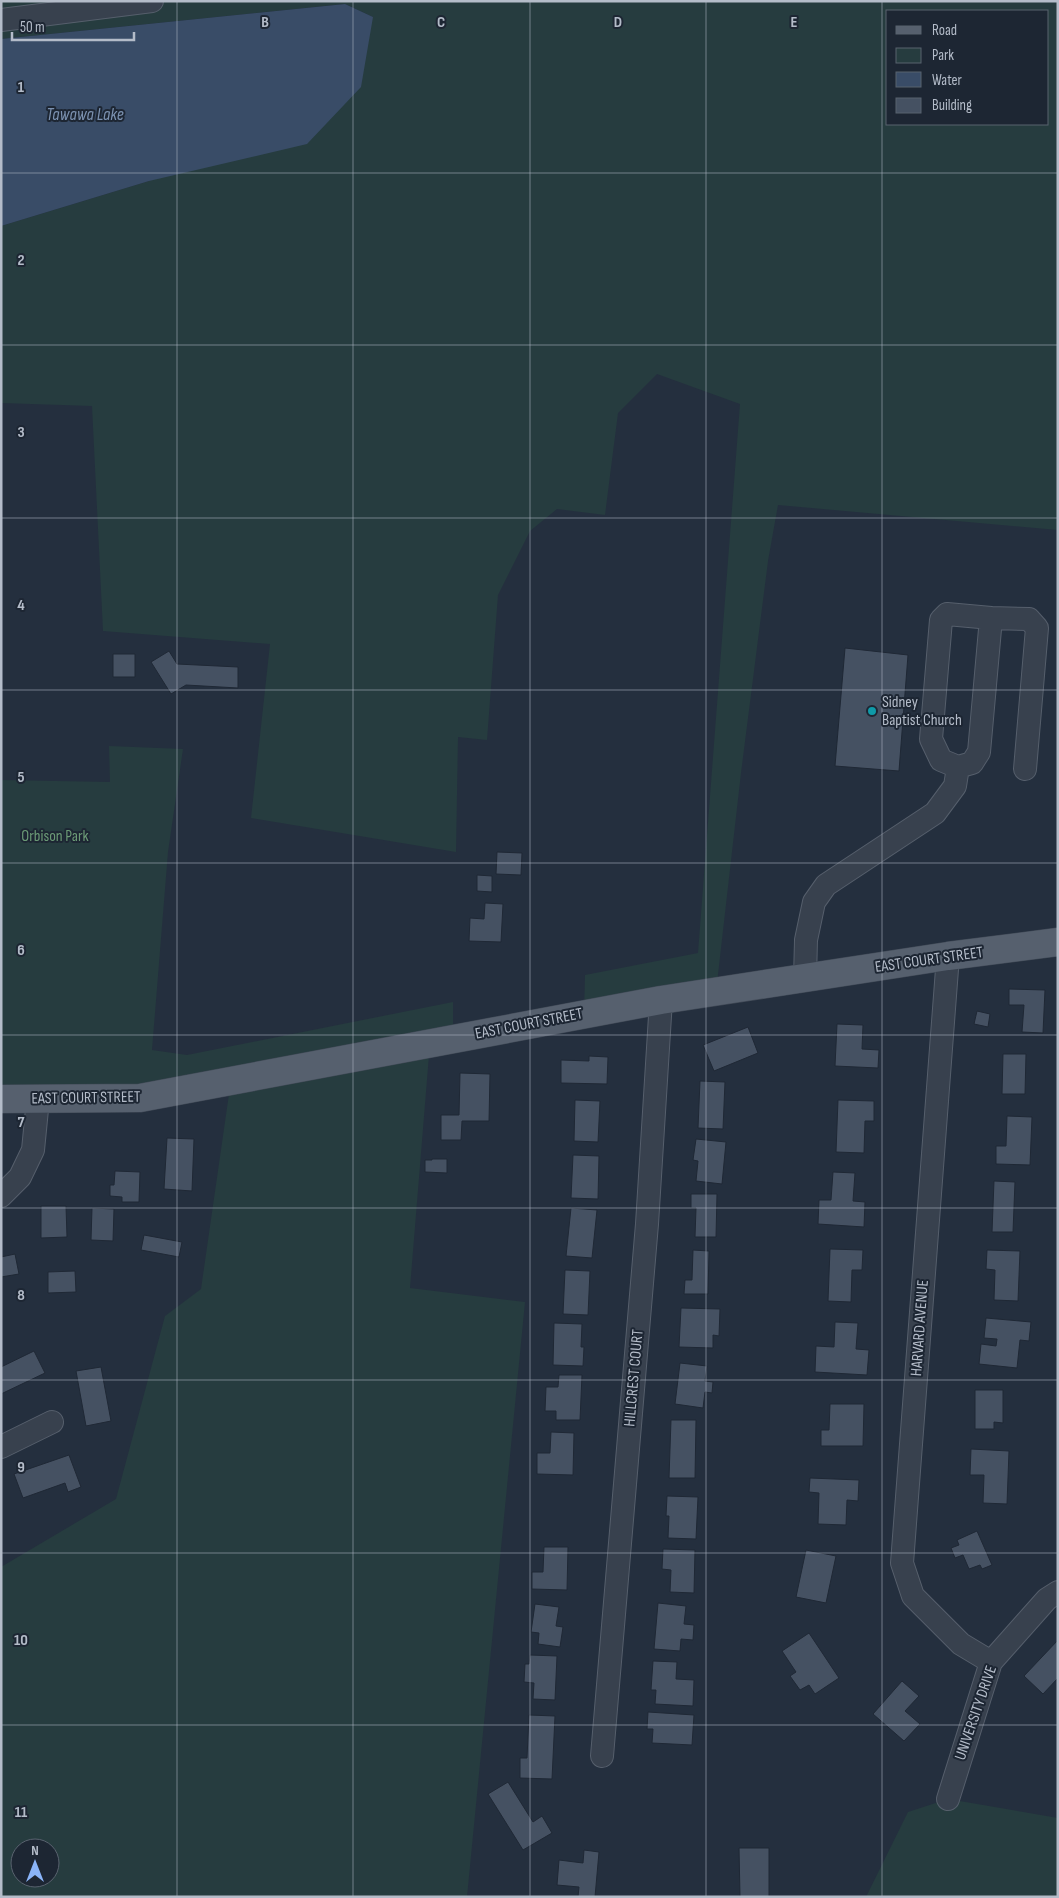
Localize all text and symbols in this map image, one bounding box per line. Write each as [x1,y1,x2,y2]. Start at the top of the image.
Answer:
scale bar [12,10,135,42]
legend [886,10,1049,125]
text: B [261,13,269,32]
text: C [437,13,445,32]
text: D [614,13,622,32]
text: E [791,13,798,32]
text: 50 m [20,18,45,37]
text: Road [932,21,957,40]
text: Park [932,46,954,65]
text: Water [932,71,963,90]
text: 1 [18,78,25,97]
text: Building [932,96,972,115]
water label: Tawawa Lake [46,104,124,125]
text: 2 [17,251,25,270]
text: 3 [17,423,25,442]
text: 4 [17,596,25,615]
place label: Sidney Baptist Church [882,693,962,730]
marker: Sidney Baptist Church [866,705,878,717]
text: 5 [17,768,25,787]
park label: Orbison Park [21,827,89,846]
text: 6 [17,941,25,960]
street label: EAST COURT STREET [874,943,985,977]
street label: EAST COURT STREET [474,1004,585,1044]
street label: EAST COURT STREET [31,1088,141,1108]
text: 7 [18,1113,25,1132]
street label: HARVARD AVENUE [907,1279,933,1377]
text: 8 [17,1286,25,1305]
street label: HILLCREST COURT [620,1328,648,1427]
text: 9 [17,1458,25,1477]
text: 10 [14,1631,28,1650]
street label: UNIVERSITY DRIVE [951,1663,1001,1763]
text: 11 [15,1803,28,1822]
north arrow [10,1838,60,1888]
text: N [31,1842,39,1859]

